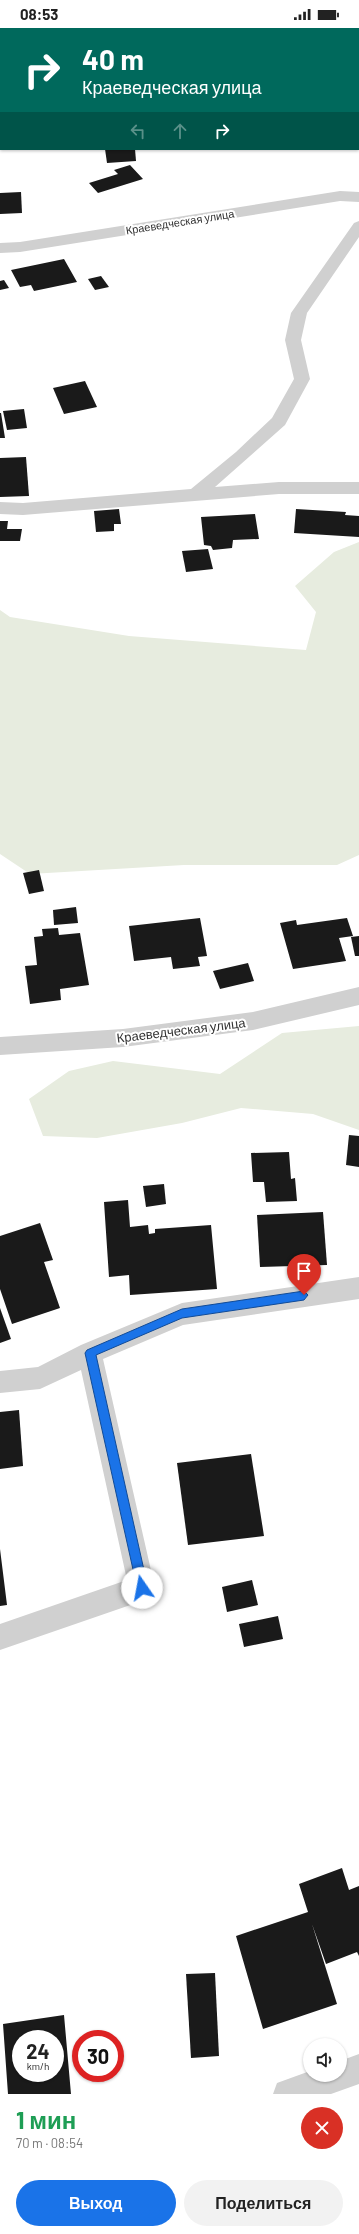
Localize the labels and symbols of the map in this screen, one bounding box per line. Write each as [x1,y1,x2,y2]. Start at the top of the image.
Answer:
street label: Краеведческая улица [125,206,236,237]
street label: Краеведческая улица [116,1014,247,1046]
pin [287,1254,321,1295]
position arrow [121,1567,163,1609]
speed limit sign: 30 [72,2030,124,2082]

